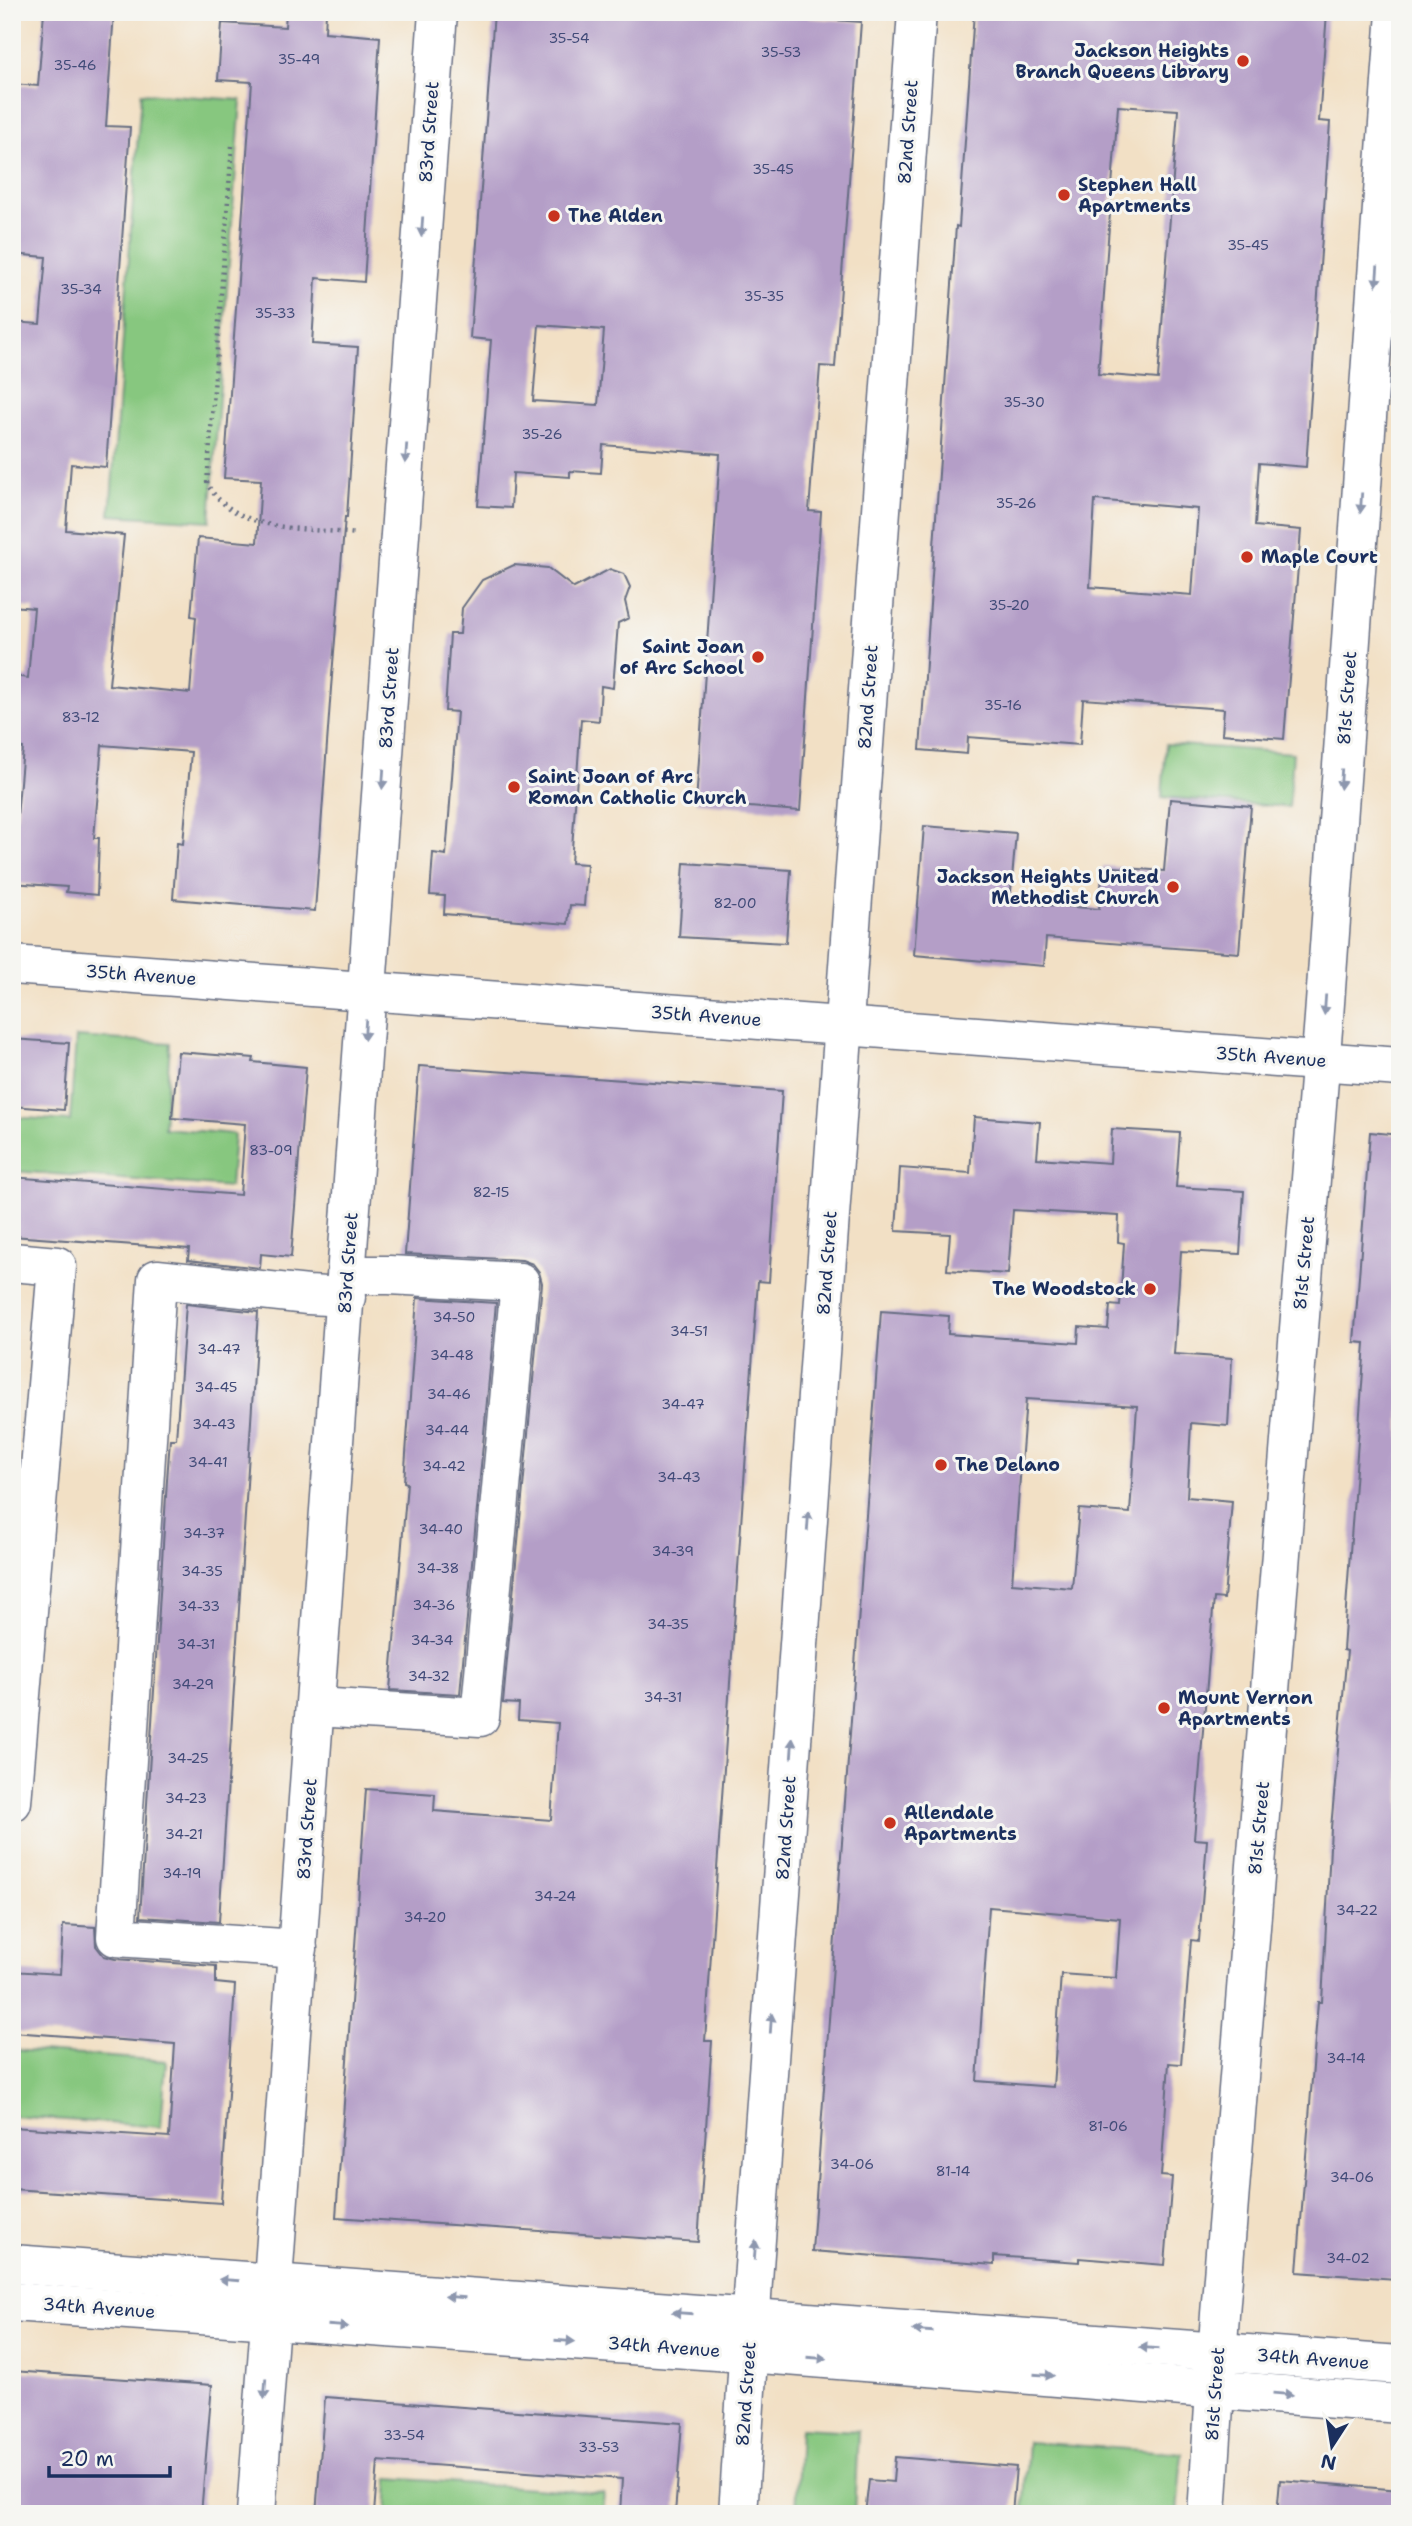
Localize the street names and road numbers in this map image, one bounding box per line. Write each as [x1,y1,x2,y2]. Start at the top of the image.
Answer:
street label: 82nd Street [892,79,924,185]
street label: 83rd Street [413,80,445,184]
street label: 82nd Street [852,644,884,750]
street label: 83rd Street [373,646,405,750]
street label: 81st Street [1332,650,1362,746]
street label: 35th Avenue [85,959,197,991]
street label: 35th Avenue [650,1000,762,1032]
street label: 35th Avenue [1215,1041,1327,1073]
street label: 82nd Street [811,1210,843,1316]
street label: 83rd Street [332,1211,364,1315]
street label: 81st Street [1288,1215,1320,1311]
street label: 82nd Street [770,1775,802,1881]
street label: 83rd Street [291,1777,323,1881]
street label: 81st Street [1243,1780,1275,1876]
street label: 34th Avenue [42,2292,156,2324]
street label: 34th Avenue [607,2331,721,2363]
street label: 82nd Street [730,2341,762,2447]
street label: 34th Avenue [1256,2343,1370,2375]
street label: 81st Street [1200,2346,1230,2442]

